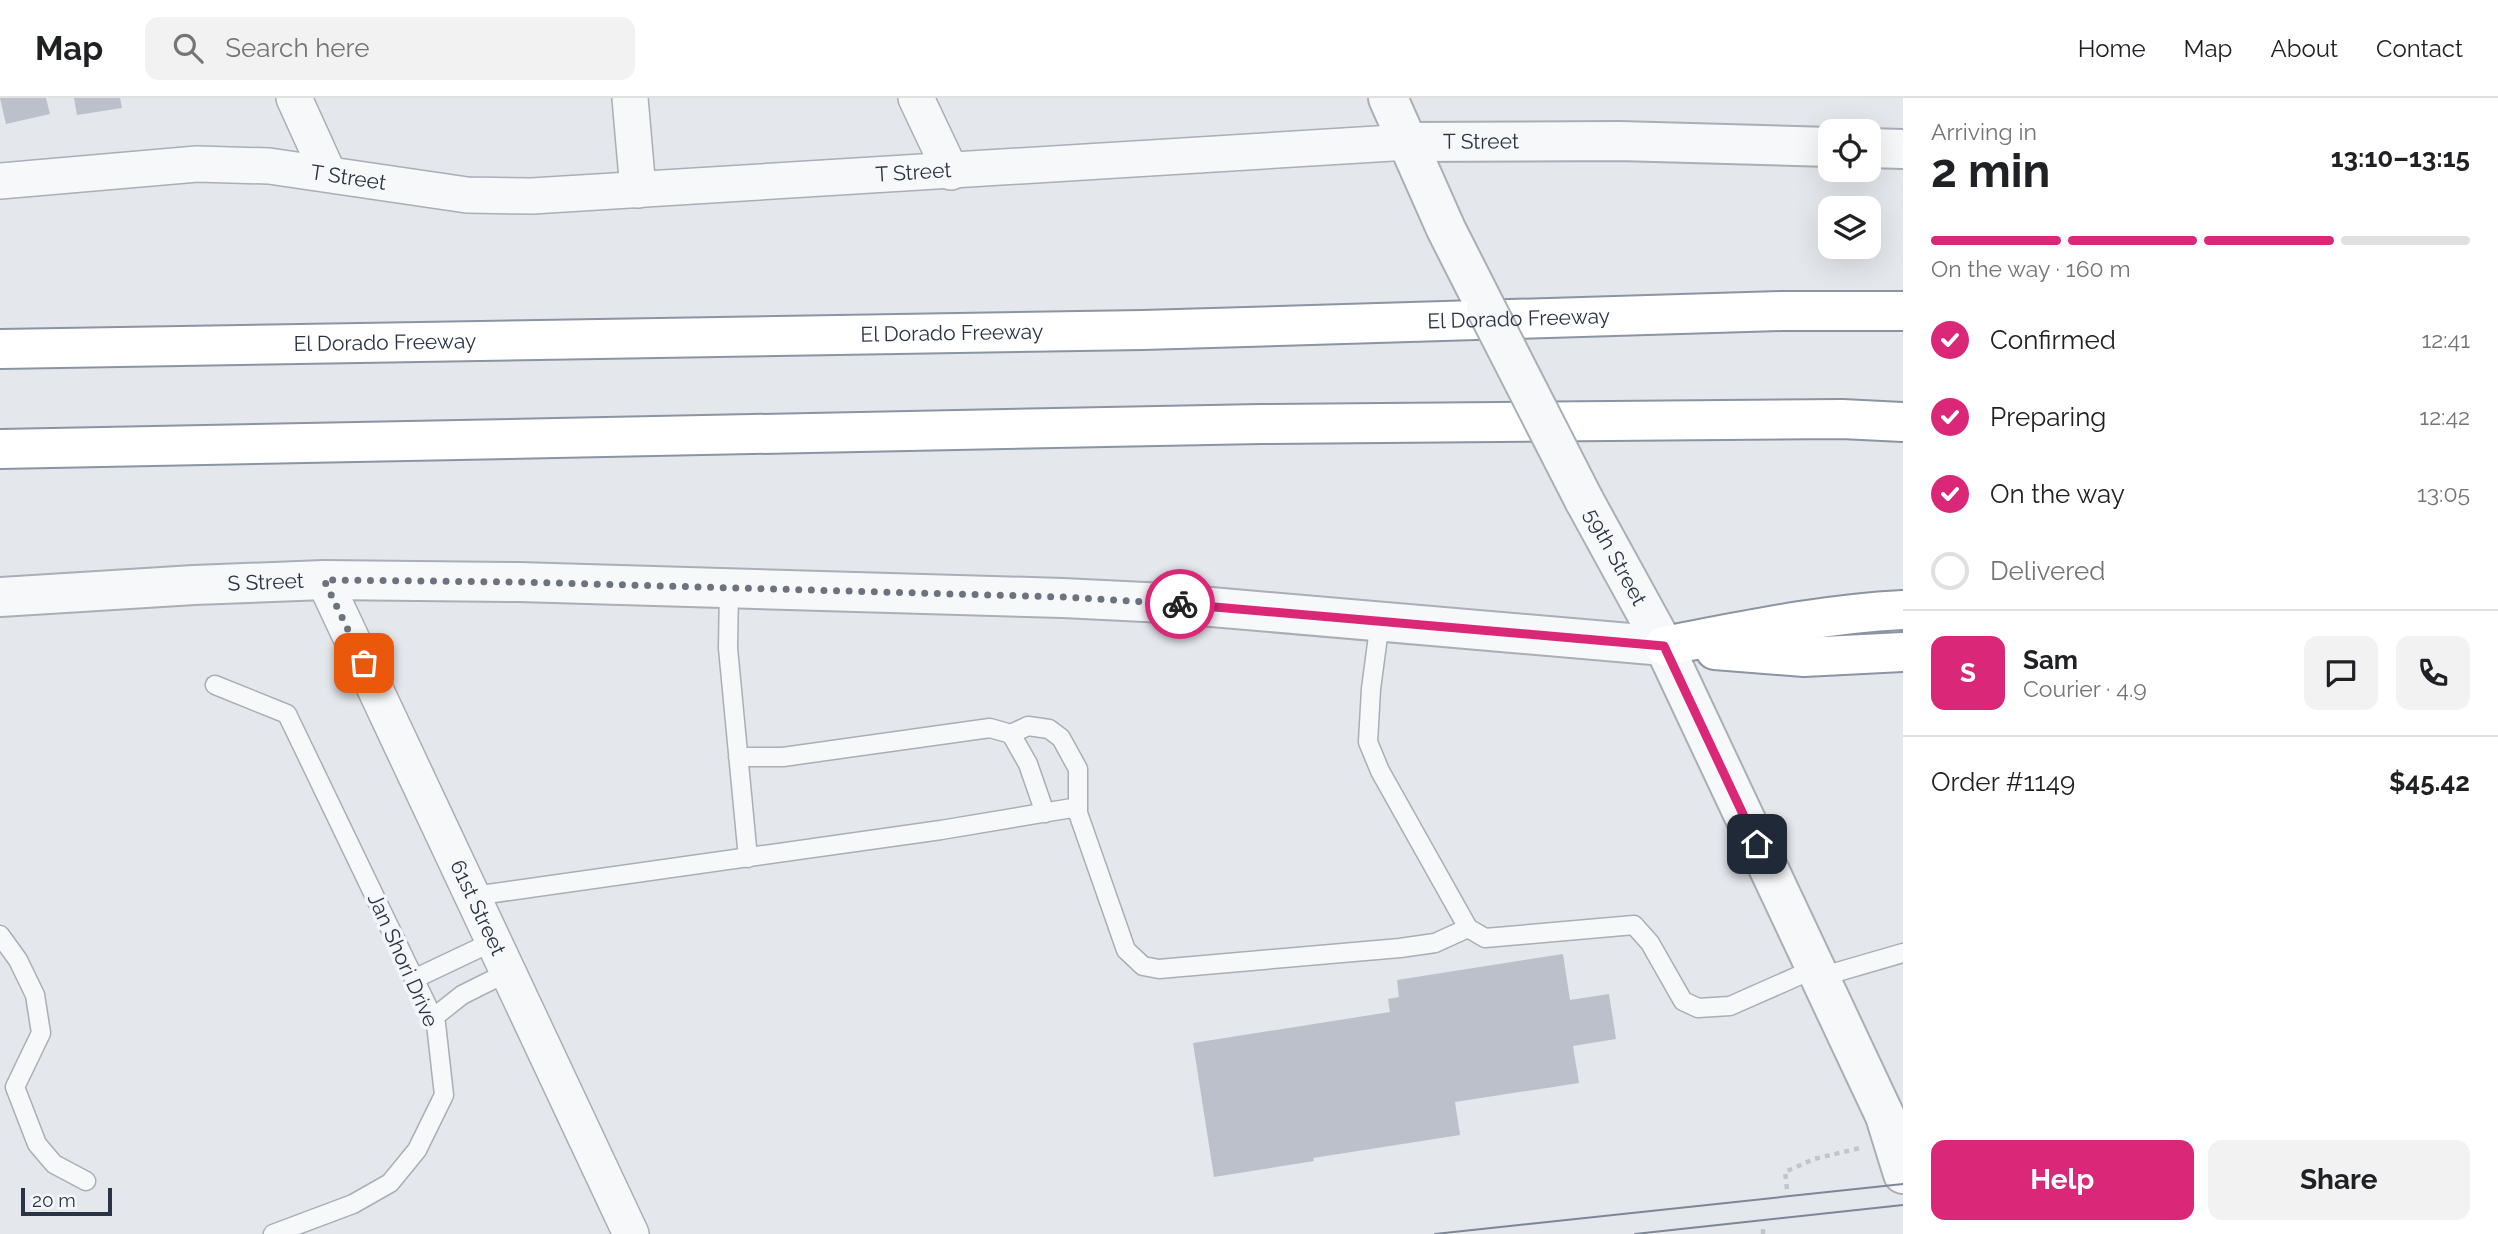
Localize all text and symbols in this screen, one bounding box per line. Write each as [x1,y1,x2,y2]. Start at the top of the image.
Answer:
search box [145,17,635,80]
text: Map [35,29,103,68]
icon: search [169,29,207,67]
text: Search here [225,33,370,63]
text: Home [2078,34,2146,63]
text: Map [2184,34,2232,63]
text: About [2270,34,2338,63]
text: Contact [2376,34,2463,63]
text: Arriving in [1931,118,2037,145]
map controls [1818,119,1881,259]
button: locate [1818,119,1881,182]
street label: T Street [1443,128,1519,154]
text: 13:10–13:15 [2331,143,2470,173]
text: 2 min [1931,144,2050,198]
street label: T Street [875,157,952,187]
street label: T Street [309,159,388,195]
button: layers [1818,196,1881,259]
text: On the way · 160 m [1931,255,2131,282]
street label: El Dorado Freeway [1427,303,1610,334]
street label: El Dorado Freeway [860,319,1043,347]
icon: check [1931,321,1969,359]
text: Confirmed [1990,325,2116,355]
text: 12:41 [2421,326,2470,353]
street label: El Dorado Freeway [293,328,477,356]
icon: check [1931,398,1969,436]
text: Preparing [1990,402,2106,432]
text: 12:42 [2419,403,2470,430]
icon: check [1931,475,1969,513]
text: On the way [1990,479,2125,509]
text: 13:05 [2417,480,2470,507]
street label: 59th Street [1579,504,1652,610]
text: Delivered [1990,556,2105,586]
street label: S Street [227,568,304,596]
courier [1145,569,1215,639]
icon: bike [1161,585,1199,623]
pin [334,633,394,693]
button: chat [2304,636,2378,710]
button: phone [2396,636,2470,710]
icon: bag [345,644,383,682]
text: Sam [2023,645,2078,675]
text: S [1960,658,1976,688]
text: Courier · 4.9 [2023,675,2147,702]
text: Order #1149 [1931,767,2075,797]
text: $45.42 [2389,767,2470,797]
pin [1727,814,1787,874]
icon: home [1738,825,1776,863]
street label: 61st Street [445,856,511,959]
street label: Jan Shori Drive [363,889,444,1031]
button: Help [1931,1140,2194,1220]
button: Share [2208,1140,2470,1220]
scale bar [21,1185,112,1217]
text: 20 m [32,1189,76,1211]

